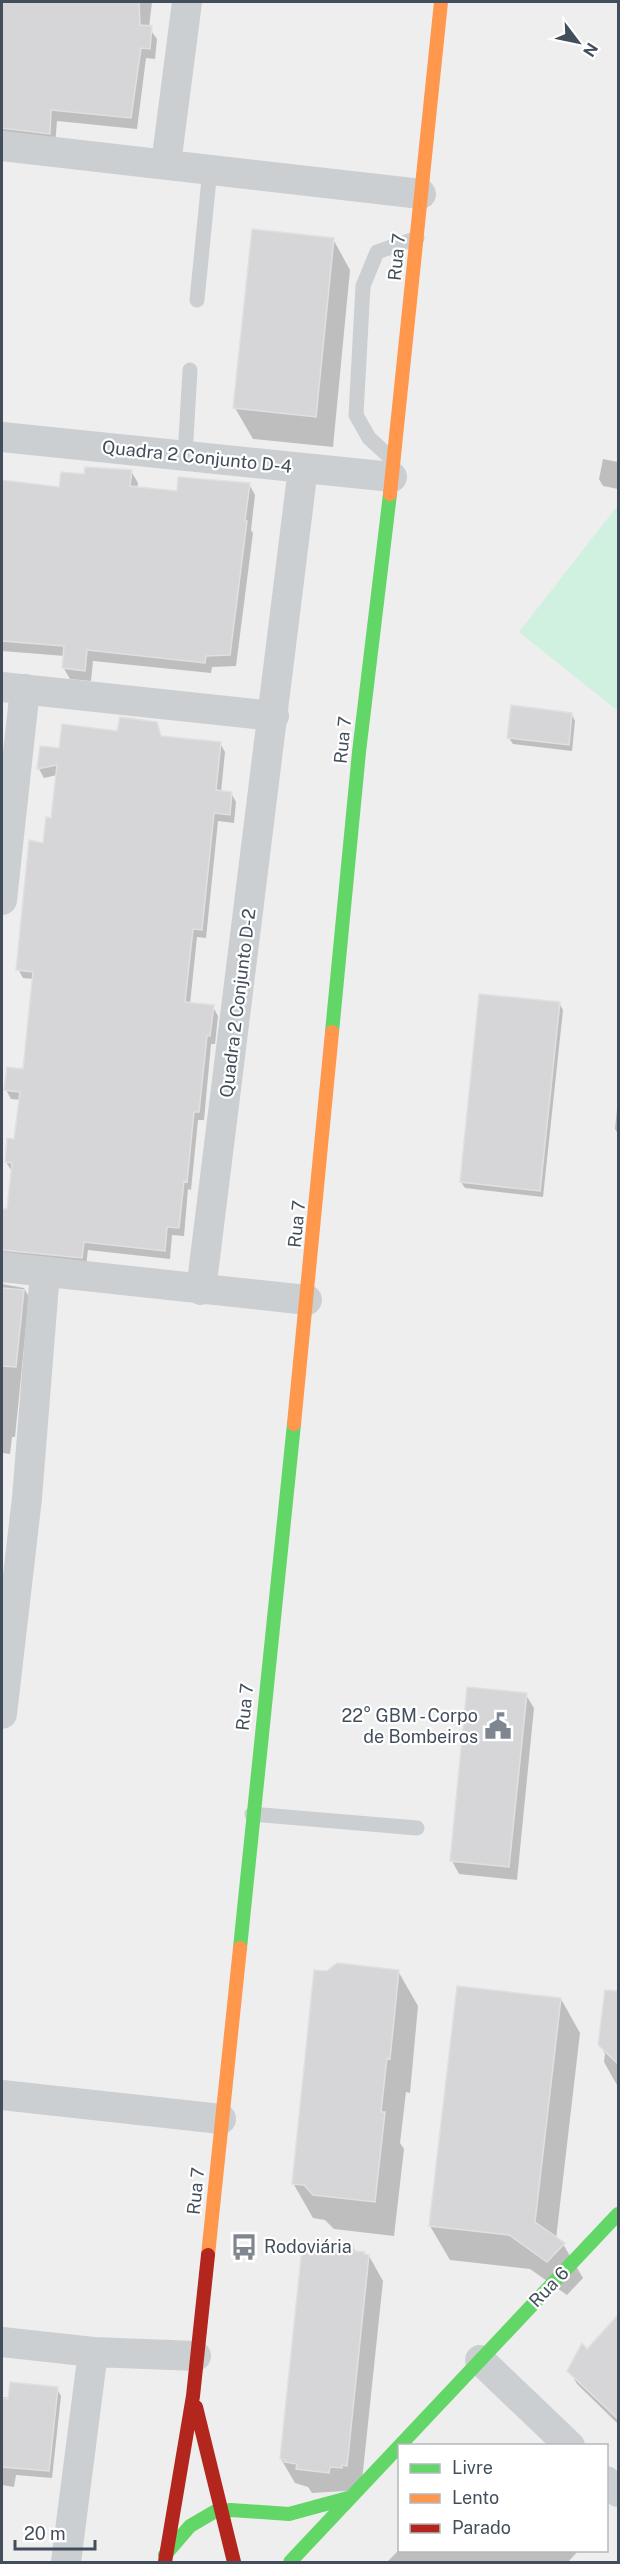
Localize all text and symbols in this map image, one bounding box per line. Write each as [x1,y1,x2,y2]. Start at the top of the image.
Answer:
north arrow [548,12,608,72]
text: N [579,39,602,60]
street label: Rua 7 [384,232,409,282]
street label: Quadra 2 Conjunto D-4 [101,436,293,477]
street label: Rua 7 [330,715,355,765]
street label: Quadra 2 Conjunto D-2 [215,907,260,1099]
street label: Rua 7 [284,1199,309,1249]
street label: Rua 7 [232,1682,257,1732]
place label: 22° GBM - Corpo de Bombeiros [341,1705,478,1747]
public building icon: 22° GBM - Corpo de Bombeiros [483,1711,513,1741]
street label: Rua 7 [183,2166,208,2216]
bus stop icon: Rodoviária [229,2232,259,2262]
place label: Rodoviária [264,2236,352,2257]
street label: Rua 6 [524,2262,573,2311]
legend [398,2444,608,2552]
text: Livre [452,2457,493,2478]
text: Lento [452,2487,499,2508]
scale bar [15,2513,94,2551]
text: Parado [452,2517,511,2538]
text: 20 m [24,2523,66,2544]

